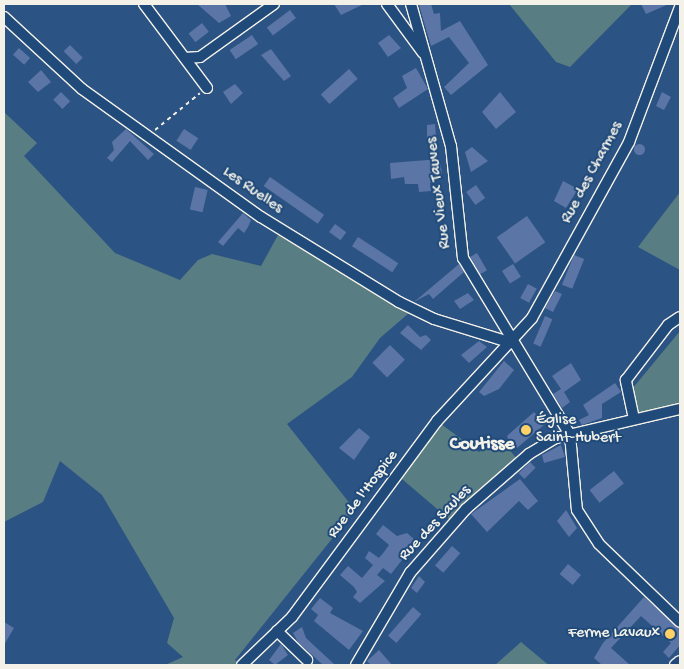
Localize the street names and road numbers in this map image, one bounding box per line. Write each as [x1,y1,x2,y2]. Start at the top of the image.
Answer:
street label: Rue des Charmes [558,119,628,227]
street label: Rue Vieux Tauves [424,136,456,250]
street label: Les Ruelles [218,163,286,219]
street label: Rue de l'Hospice [325,447,403,543]
street label: Rue des Saules [396,482,476,566]

